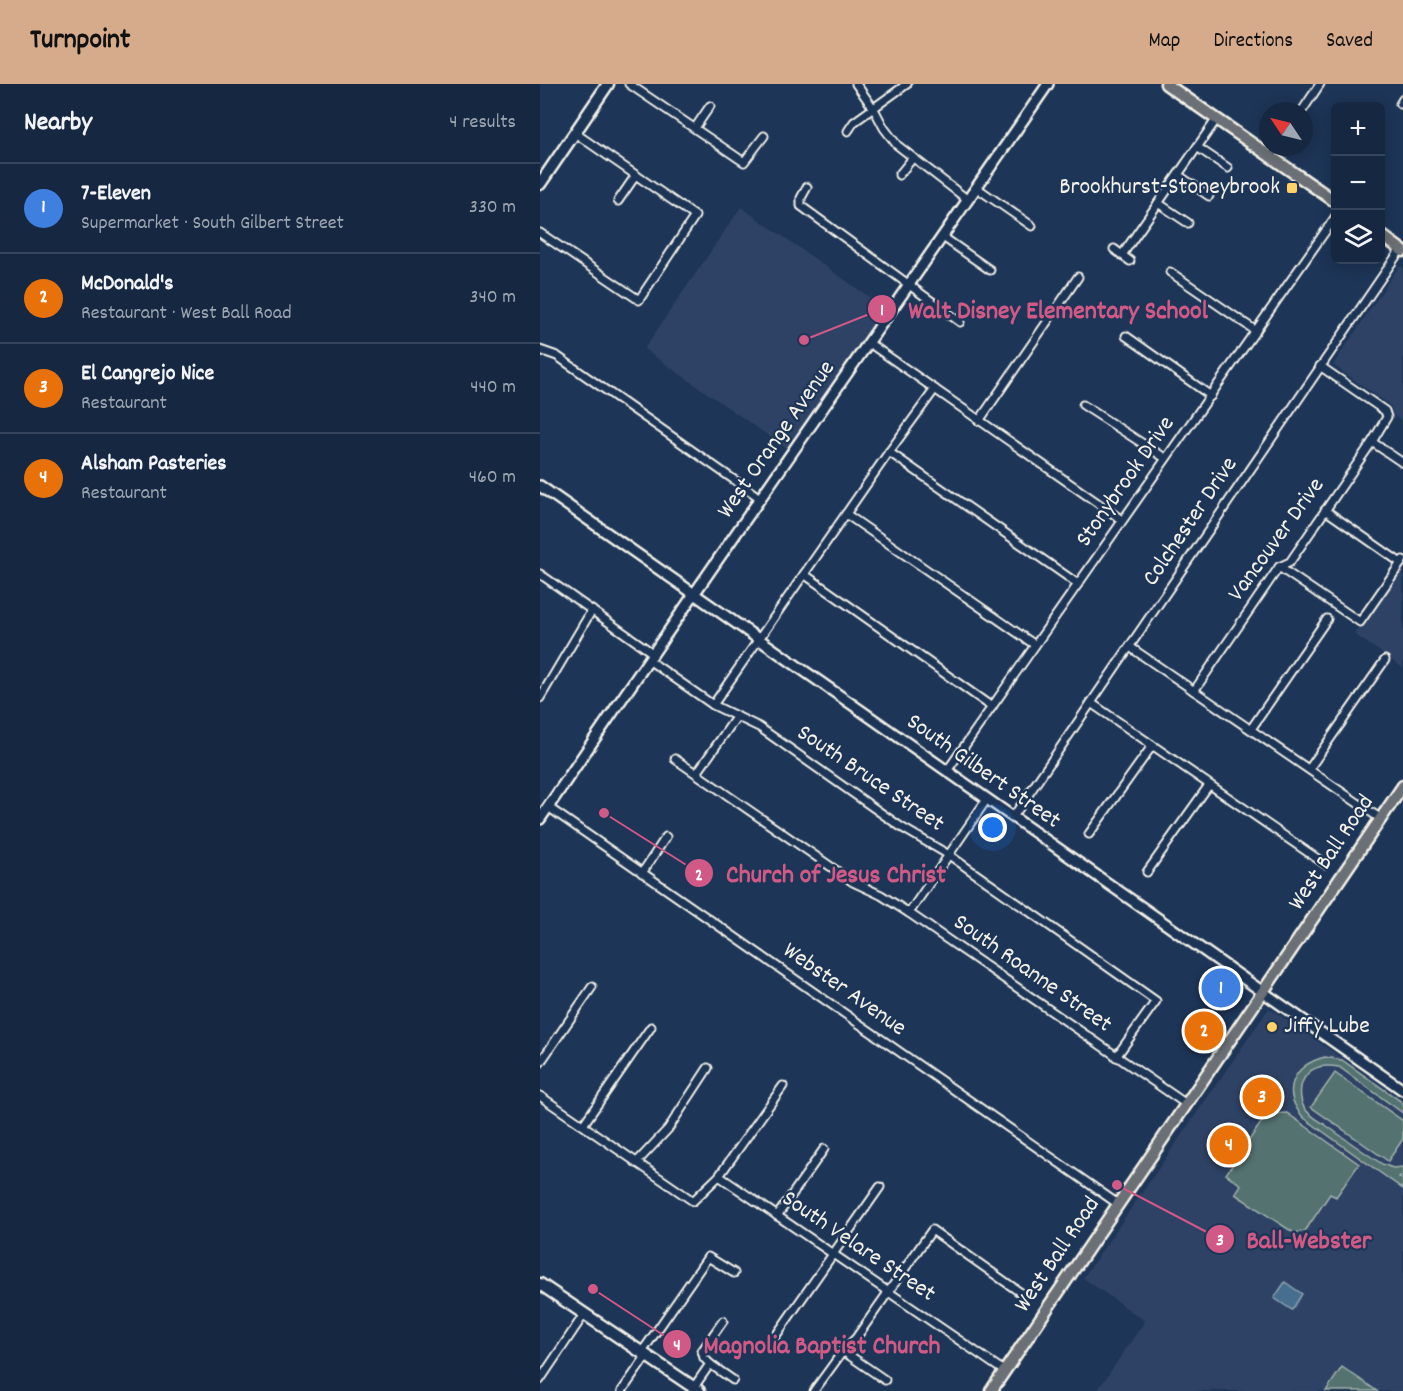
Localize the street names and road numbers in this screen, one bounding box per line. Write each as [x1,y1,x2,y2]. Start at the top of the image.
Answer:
street label: West Orange Avenue [710,354,844,526]
street label: Stonybrook Drive [1068,410,1184,554]
street label: Colchester Drive [1135,450,1247,594]
street label: Vancouver Drive [1220,471,1334,609]
street label: South Gilbert Street [899,706,1067,838]
street label: South Bruce Street [789,717,951,841]
street label: West Ball Road [1281,788,1383,918]
street label: South Roanne Street [946,906,1119,1042]
street label: Webster Avenue [775,935,913,1045]
street label: South Velare Street [774,1183,942,1311]
street label: West Ball Road [1007,1190,1109,1320]

